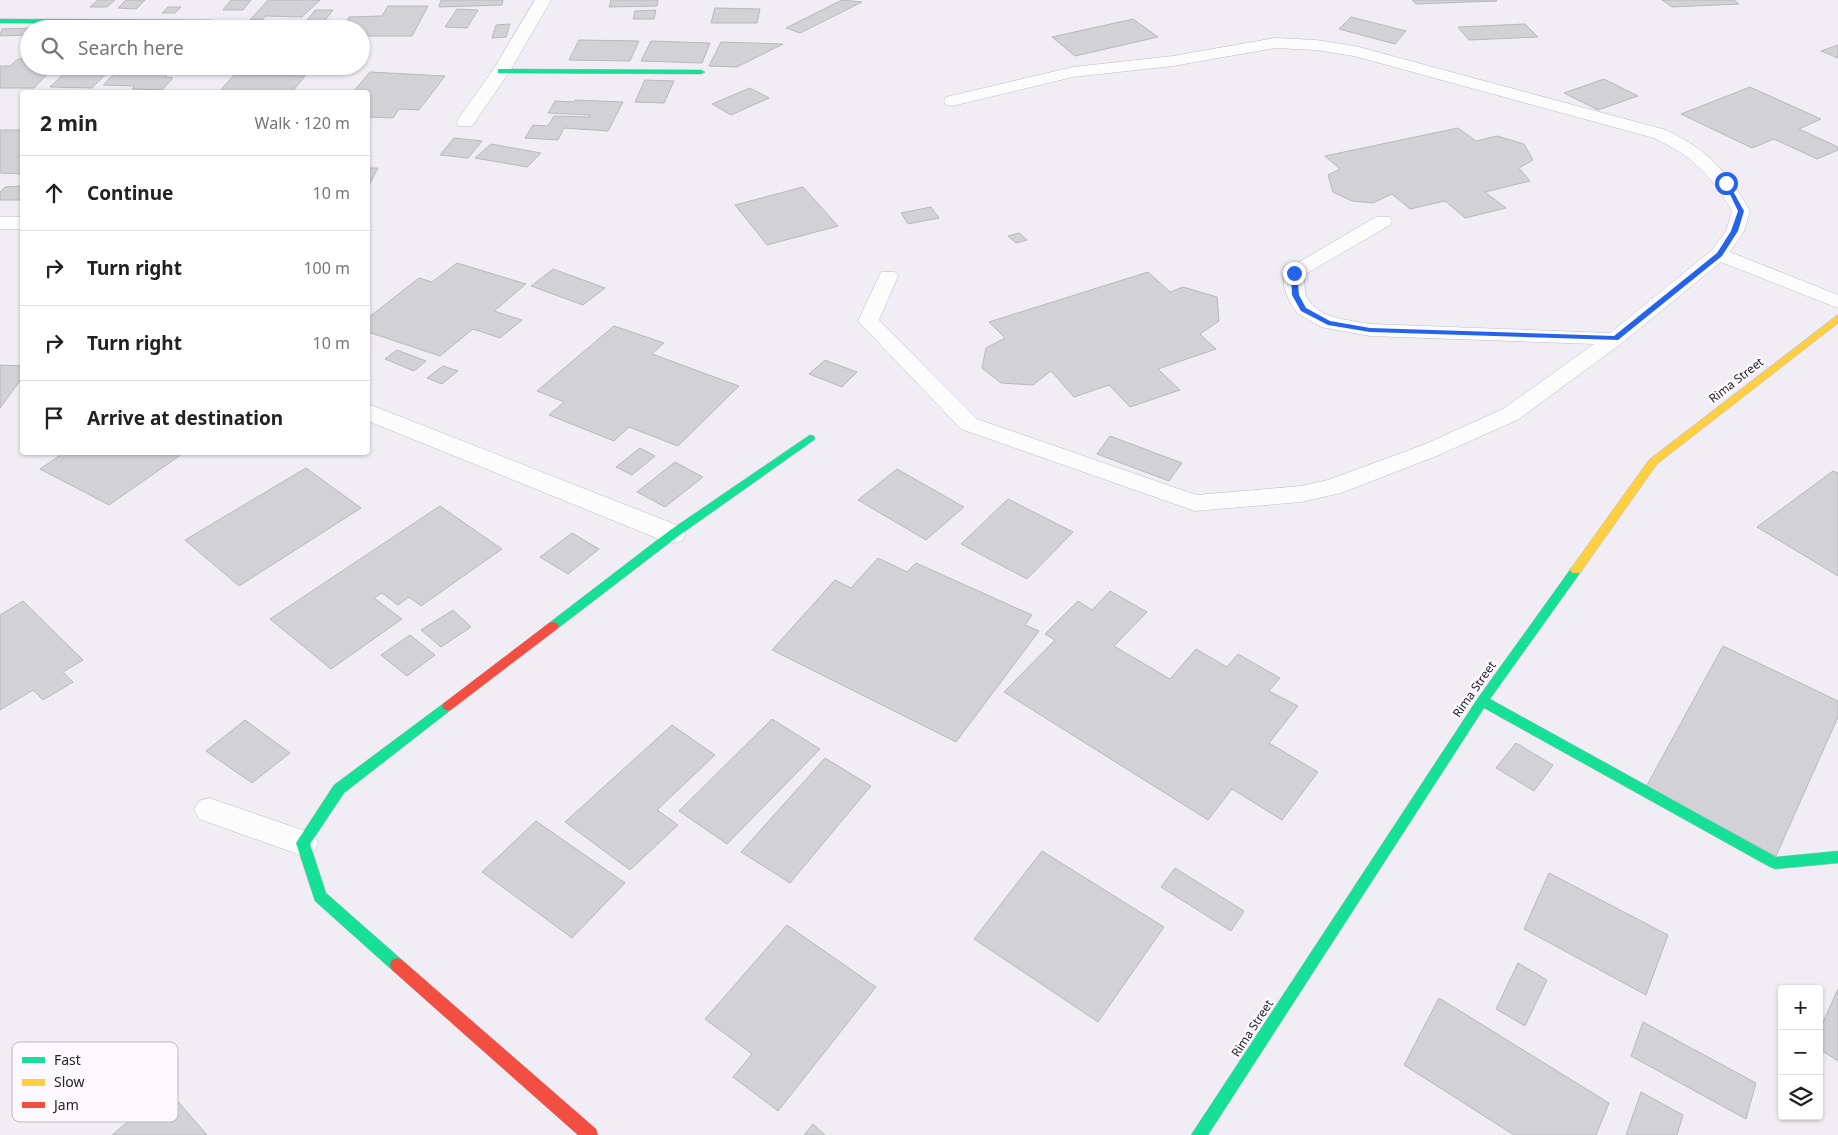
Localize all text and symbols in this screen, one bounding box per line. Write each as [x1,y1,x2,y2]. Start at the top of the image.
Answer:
search box [20,20,370,75]
icon: search [38,34,66,62]
text: Search here [78,35,184,61]
text: 2 min [40,109,98,137]
text: Walk · 120 m [255,112,350,134]
route start [1715,172,1738,195]
icon: ahead [40,179,68,207]
text: Continue [87,180,173,206]
text: 10 m [313,182,350,204]
icon: right [40,254,68,282]
text: Turn right [87,255,182,281]
text: 100 m [303,257,350,279]
route end [1283,262,1306,285]
icon: right [40,329,68,357]
text: Turn right [87,330,182,356]
text: 10 m [313,332,350,354]
street label: Rima Street [1705,353,1767,407]
icon: arrive [40,404,68,432]
text: Arrive at destination [87,405,283,431]
street label: Rima Street [1448,657,1500,721]
map controls [1778,985,1823,1120]
button: + [1778,985,1823,1030]
street label: Rima Street [1227,995,1277,1060]
button: − [1778,1030,1823,1075]
legend [12,1042,178,1122]
text: Fast [54,1050,81,1069]
text: Slow [54,1072,85,1091]
button: layers [1778,1075,1823,1120]
text: Jam [52,1095,79,1114]

